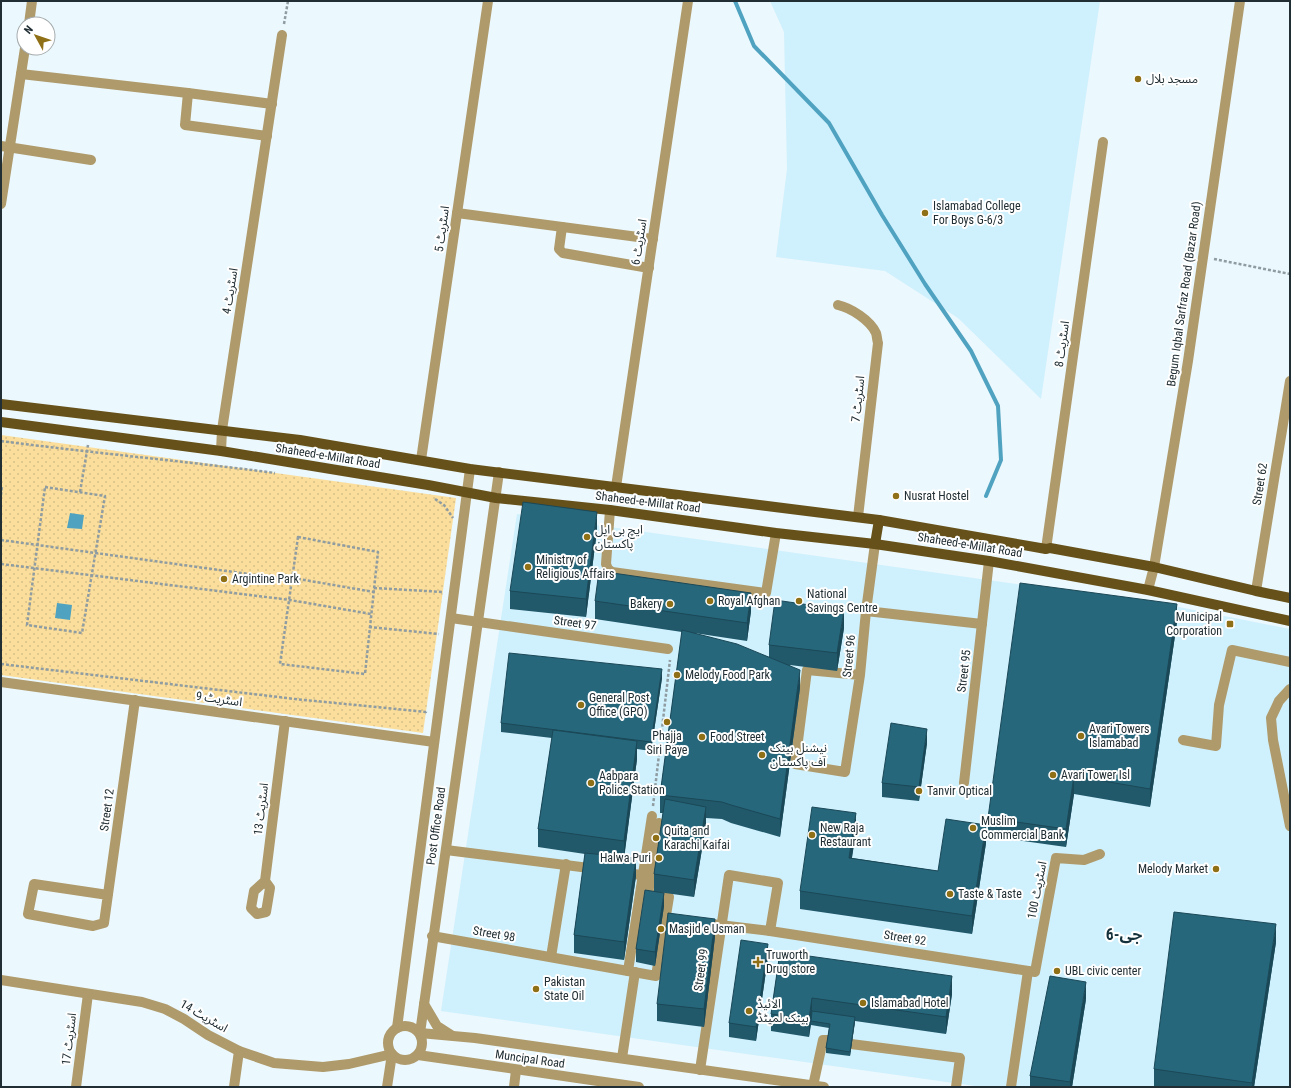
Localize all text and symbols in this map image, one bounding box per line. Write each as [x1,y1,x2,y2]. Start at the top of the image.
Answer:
north arrow [16,16,56,56]
text: N [22,23,36,37]
place label: مسجد بلال [1146,72,1198,86]
marker: مسجد بلال [1133,74,1143,84]
place label: Islamabad College For Boys G-6/3 [933,199,1021,227]
street label: Begum Iqbal Sarfraz Road (Bazar Road) [1164,201,1204,387]
street label: اسٹریٹ 5 [432,205,452,253]
marker: Islamabad College For Boys G-6/3 [920,208,930,218]
street label: اسٹریٹ 6 [628,218,650,266]
street label: اسٹریٹ 4 [219,267,241,315]
street label: اسٹریٹ 8 [1052,320,1072,368]
street label: اسٹریٹ 7 [849,375,867,423]
street label: Shaheed-e-Millat Road [275,441,381,471]
street label: Street 62 [1250,462,1270,506]
street label: Shaheed-e-Millat Road [595,489,701,515]
place label: Nusrat Hostel [904,489,969,503]
marker: Nusrat Hostel [891,491,901,501]
place label: ایچ بی ایل پاکستان [595,523,643,552]
street label: Shaheed-e-Millat Road [917,530,1023,560]
marker: ایچ بی ایل پاکستان [582,532,592,542]
place label: Ministry of Religious Affairs [536,553,614,581]
marker: Ministry of Religious Affairs [523,562,533,572]
place label: Argintine Park [232,572,299,586]
marker: Argintine Park [219,574,229,584]
place label: National Savings Centre [807,587,878,615]
place label: Royal Afghan [718,594,781,608]
marker: Royal Afghan [705,596,715,606]
marker: National Savings Centre [794,596,804,606]
place label: Bakery [630,597,662,611]
marker: Bakery [665,599,675,609]
place label: Municipal Corporation [1166,610,1222,638]
street label: Street 97 [553,613,597,633]
marker: Municipal Corporation [1225,619,1235,629]
street label: Street 96 [840,634,858,678]
street label: Street 95 [954,649,974,693]
place label: Melody Food Park [685,668,771,682]
marker: Melody Food Park [672,670,682,680]
street label: اسٹریٹ 9 [195,689,243,709]
place label: General Post Office (GPO) [589,691,650,719]
marker: General Post Office (GPO) [576,700,586,710]
marker: Phajja Siri Paye [662,717,672,727]
place label: Avari Towers Islamabad [1089,722,1150,750]
place label: Phajja Siri Paye [647,729,688,757]
place label: Food Street [710,730,765,744]
marker: Avari Towers Islamabad [1076,731,1086,741]
marker: Food Street [697,732,707,742]
place label: نیشنل بینک آف پاکستان [770,741,827,770]
marker: نیشنل بینک آف پاکستان [757,750,767,760]
place label: Avari Tower Isl [1061,768,1130,782]
place label: Aabpara Police Station [599,769,665,797]
marker: Avari Tower Isl [1048,770,1058,780]
marker: Aabpara Police Station [586,778,596,788]
street label: اسٹریٹ 13 [251,782,271,836]
place label: Tanvir Optical [927,784,992,798]
street label: Post Office Road [424,786,448,866]
marker: Tanvir Optical [914,786,924,796]
street label: Street 12 [97,788,117,832]
place label: Muslim Commercial Bank [981,814,1065,842]
place label: New Raja Restaurant [820,821,872,849]
marker: Muslim Commercial Bank [968,823,978,833]
place label: Quita and Karachi Kaifai [664,824,730,852]
marker: New Raja Restaurant [807,830,817,840]
marker: Quita and Karachi Kaifai [651,833,661,843]
place label: Halwa Puri [600,851,651,865]
marker: Halwa Puri [654,853,664,863]
street label: اسٹریٹ 100 [1025,860,1050,920]
place label: Melody Market [1138,862,1208,876]
marker: Melody Market [1211,864,1221,874]
place label: Taste & Taste [958,887,1022,901]
marker: Taste & Taste [945,889,955,899]
place label: Masjid e Usman [669,922,745,936]
street label: Street 98 [472,923,516,945]
marker: Masjid e Usman [656,924,666,934]
district label: جی-6 [1106,925,1142,944]
street label: Street 92 [883,928,927,948]
street label: Street 99 [691,948,711,992]
place label: Truworth Drug store [766,948,815,976]
marker: Truworth Drug store [753,957,763,967]
place label: UBL civic center [1065,964,1141,978]
marker: UBL civic center [1052,966,1062,976]
place label: Pakistan State Oil [544,975,585,1003]
marker: Pakistan State Oil [531,984,541,994]
place label: Islamabad Hotel [871,996,949,1010]
street label: اسٹریٹ 14 [178,997,230,1035]
place label: الائیڈ بینک لمیٹڈ [757,997,809,1025]
marker: Islamabad Hotel [858,998,868,1008]
marker: الائیڈ بینک لمیٹڈ [744,1006,754,1016]
street label: اسٹریٹ 17 [59,1012,79,1066]
street label: Muncipal Road [494,1047,566,1071]

